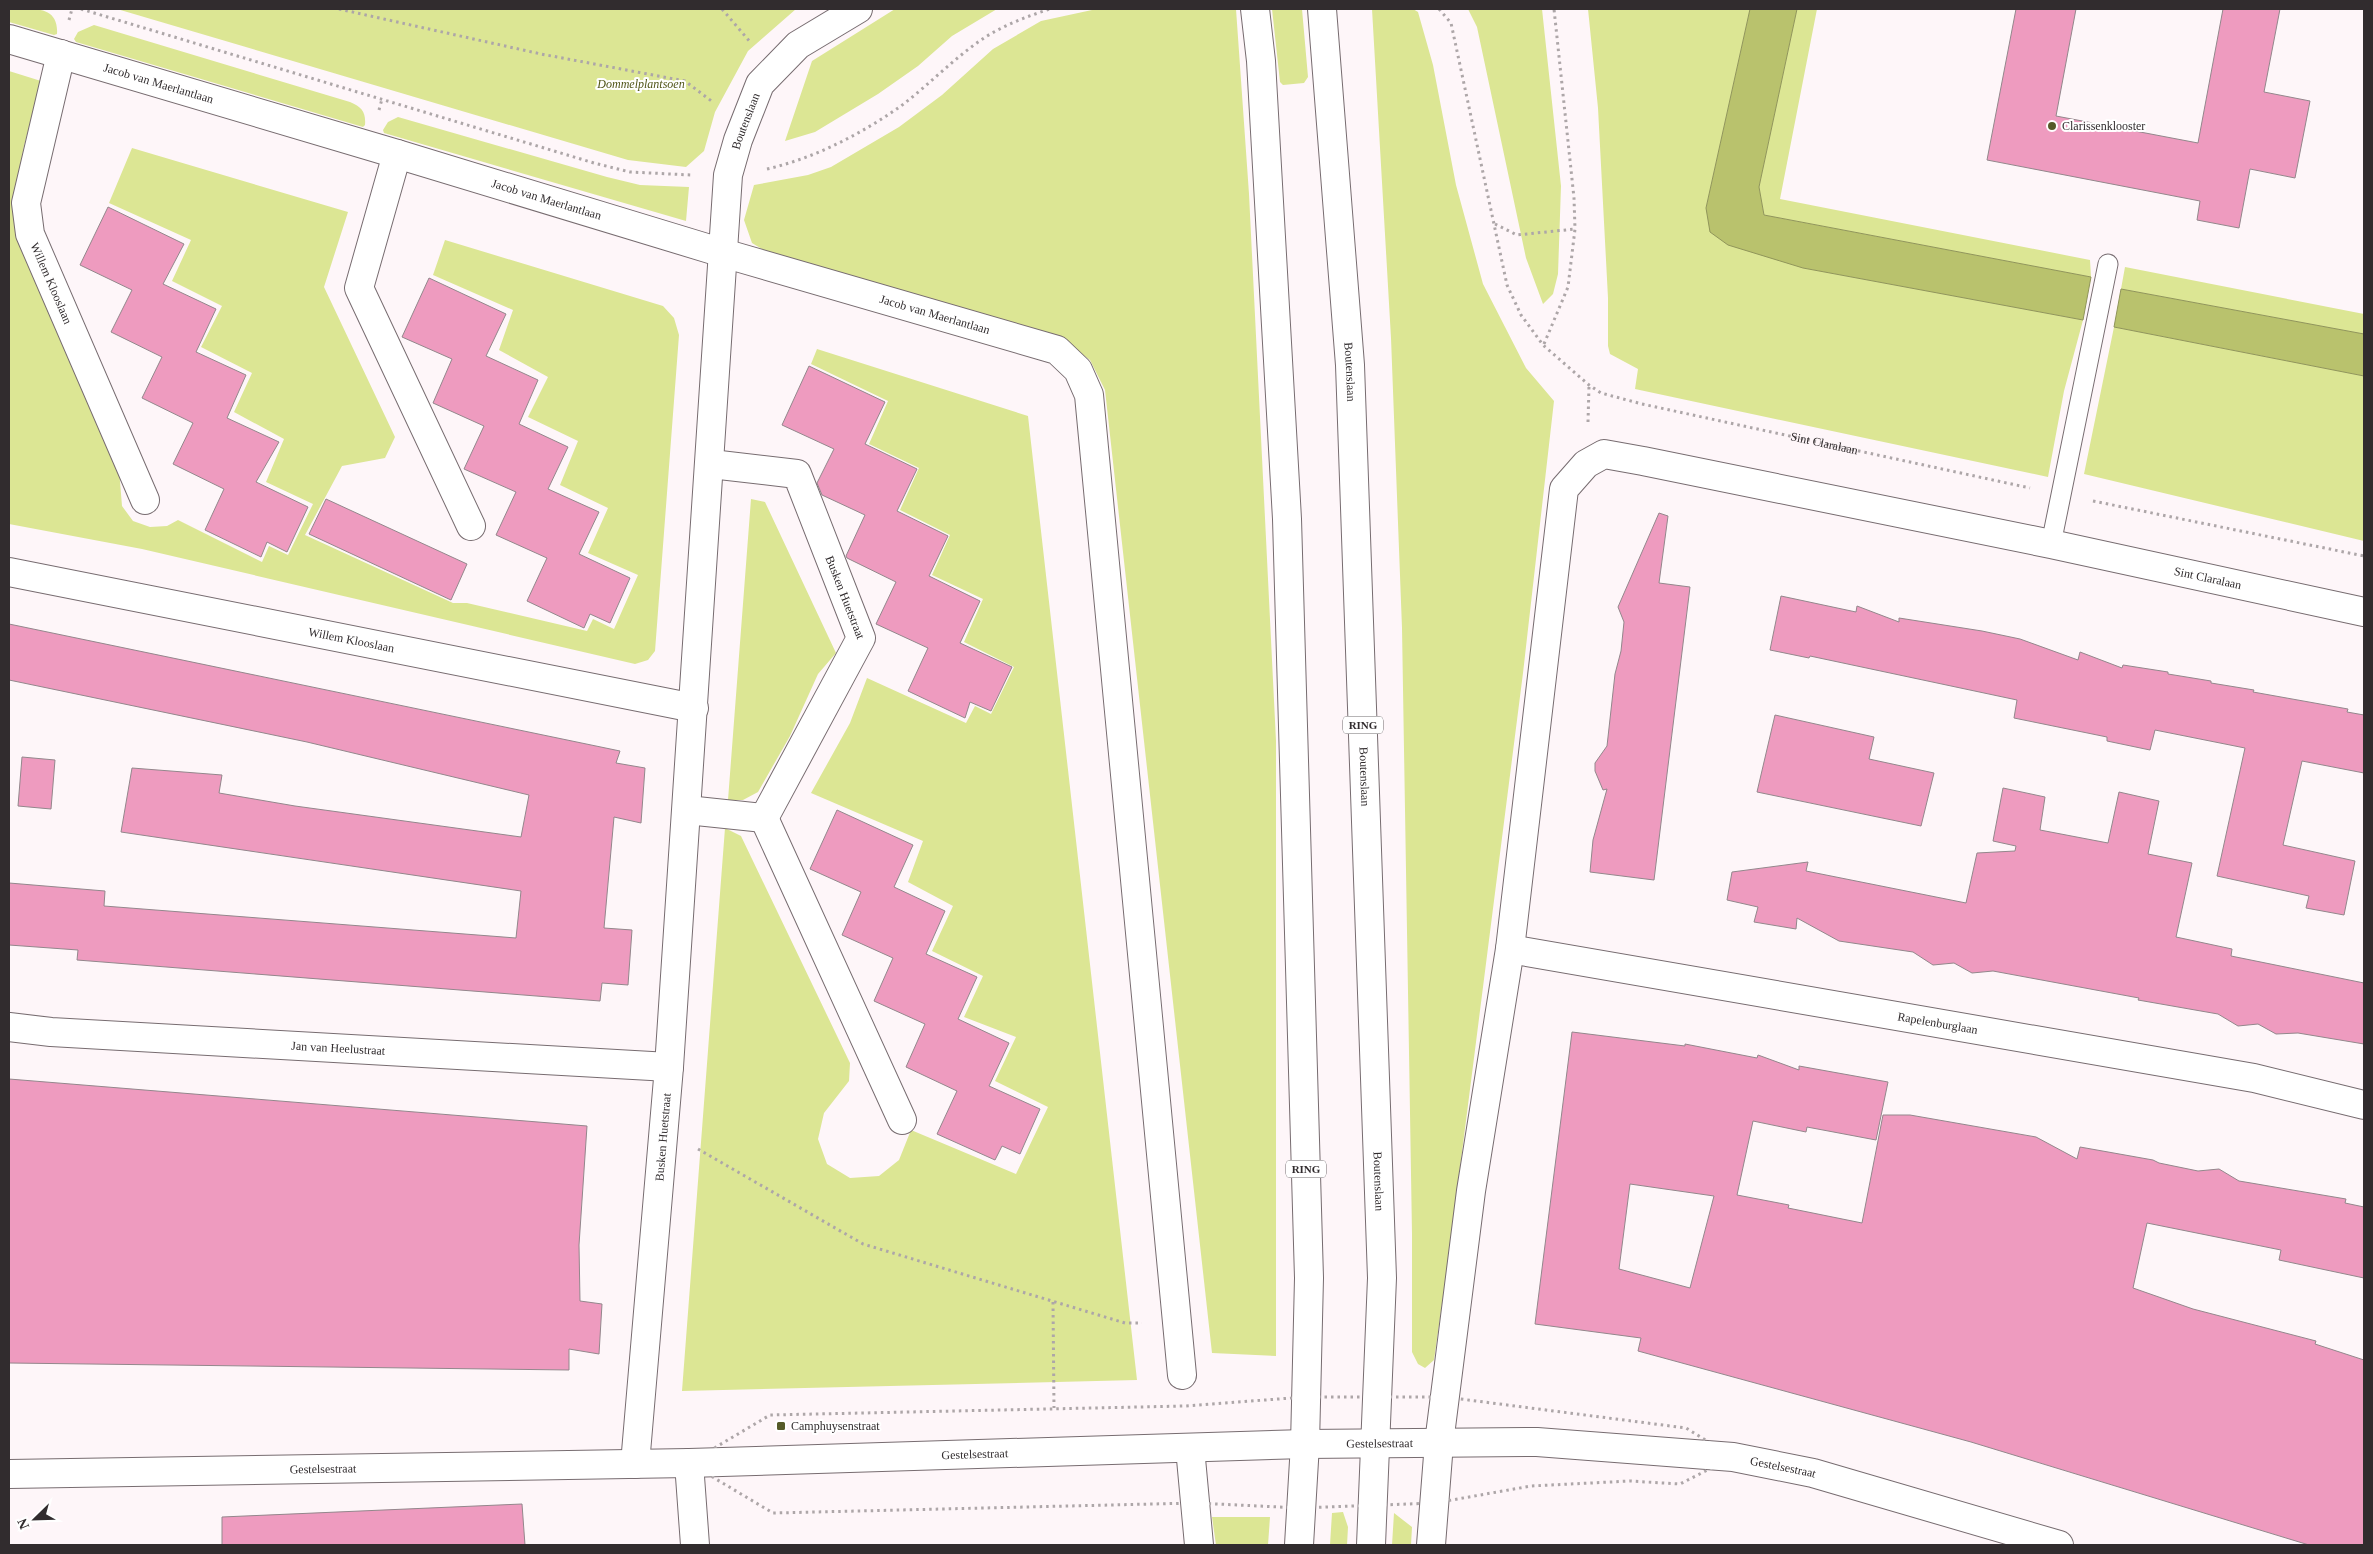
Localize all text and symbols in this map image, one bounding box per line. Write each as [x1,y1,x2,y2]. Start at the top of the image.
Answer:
street label: Jacob van Maerlantlaan [102,60,215,106]
park label: Dommelplantsoen [596,77,685,91]
street label: Boutenslaan [729,91,763,151]
place label: Clarissenklooster [2062,119,2145,133]
marker: Clarissenklooster [2046,120,2058,132]
street label: Jacob van Maerlantlaan [490,176,603,223]
street label: Willem Klooslaan [28,240,75,326]
street label: Jacob van Maerlantlaan [878,292,992,337]
street label: Boutenslaan [1341,342,1358,402]
street label: Sint Claralaan [1789,429,1859,458]
street label: Busken Huetstraat [823,554,868,642]
street label: Sint Claralaan [2173,564,2243,592]
street label: Willem Klooslaan [307,625,395,655]
road number: RING [1343,716,1383,734]
street label: Boutenslaan [1356,747,1372,807]
street label: Rapelenburglaan [1896,1009,1979,1037]
street label: Jan van Heelustraat [291,1039,386,1058]
street label: Busken Huetstraat [652,1092,674,1182]
street label: Boutenslaan [1371,1151,1387,1211]
road number: RING [1286,1160,1326,1178]
place label: Camphuysenstraat [791,1419,880,1433]
marker: Camphuysenstraat [775,1420,787,1432]
street label: Gestelsestraat [1346,1436,1414,1451]
street label: Gestelsestraat [941,1446,1009,1462]
street label: Gestelsestraat [1749,1454,1818,1481]
street label: Gestelsestraat [289,1461,357,1476]
north arrow [10,1494,60,1544]
text: N [15,1516,32,1531]

